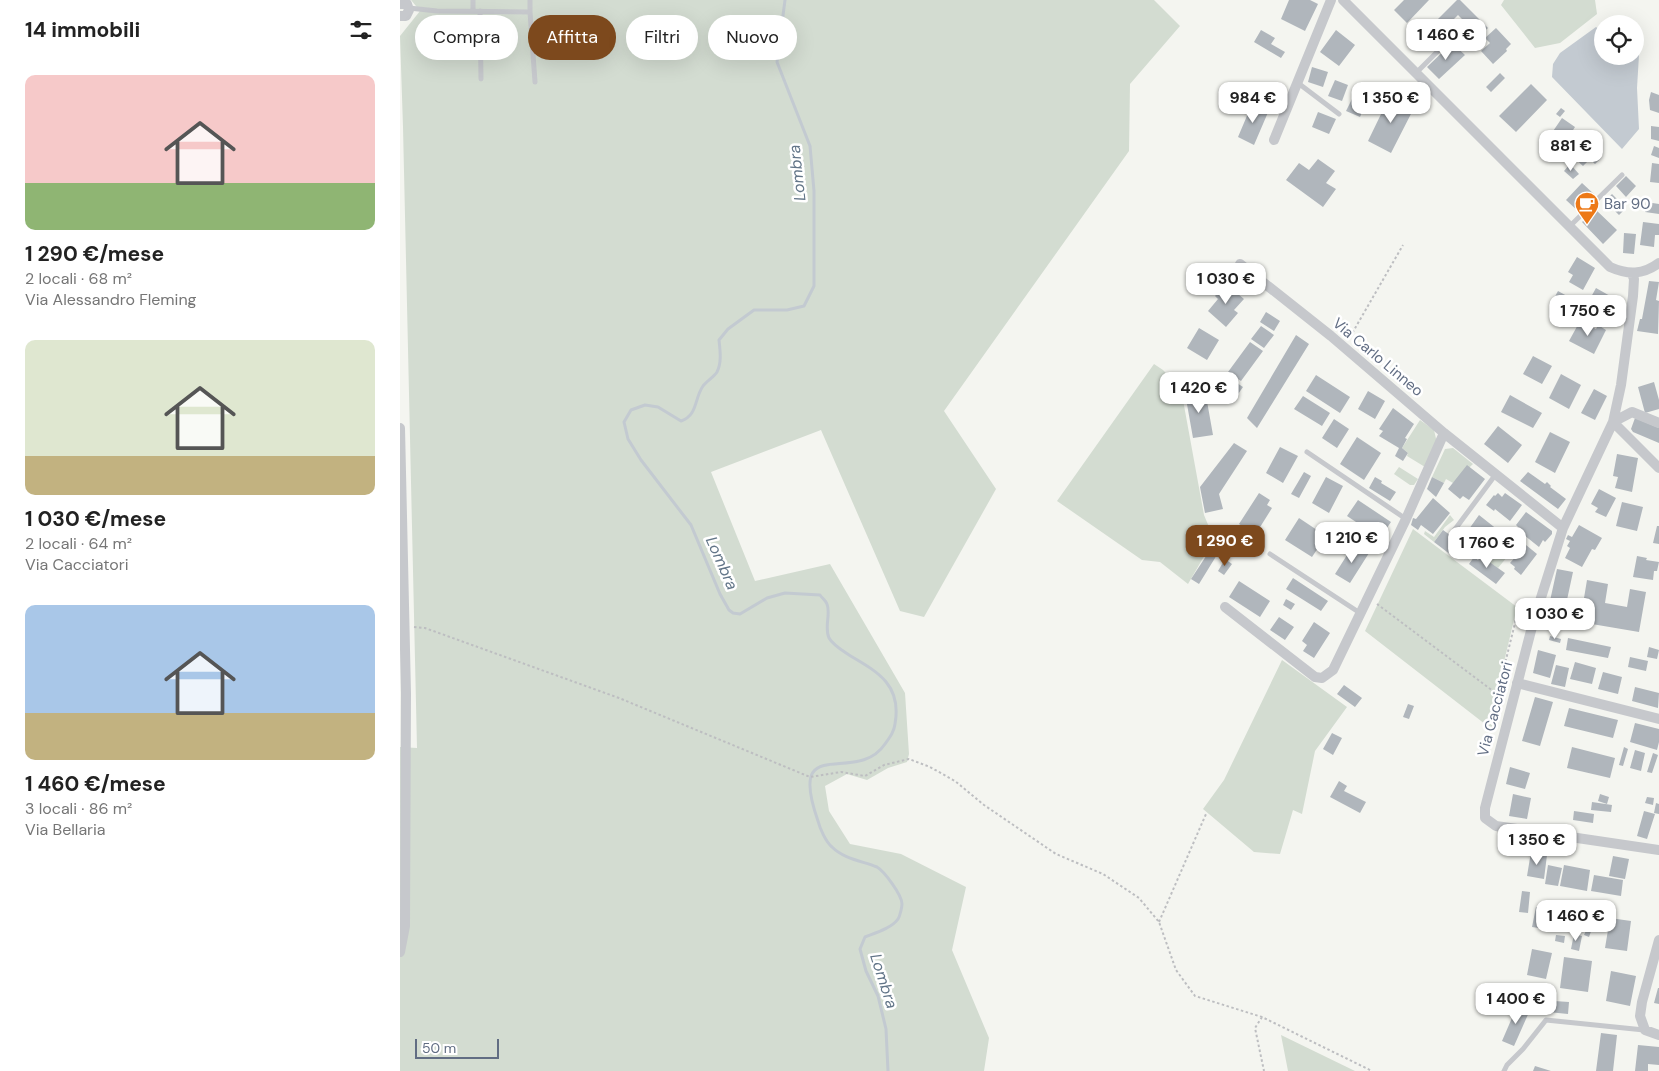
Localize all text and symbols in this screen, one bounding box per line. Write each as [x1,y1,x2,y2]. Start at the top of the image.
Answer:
chip: Compra [415,15,518,60]
chip: Affitta [528,15,616,60]
chip: Filtri [626,15,698,60]
chip: Nuovo [708,15,797,60]
map controls [1594,15,1644,65]
button: locate [1594,15,1644,65]
text: 14 immobili [25,16,140,44]
icon: filters [347,16,375,44]
pin: 1 460 € [1400,18,1492,61]
text: 1 460 € [1417,24,1475,45]
pin: 984 € [1218,82,1288,124]
pin: 1 350 € [1345,82,1437,124]
text: 984 € [1230,87,1276,108]
text: 1 350 € [1363,87,1419,108]
icon: home [155,108,245,198]
pin: 881 € [1536,130,1606,172]
text: 881 € [1550,135,1592,156]
water label: Lombra [784,144,810,202]
cafe icon: Bar 90 [1574,191,1600,225]
place label: Bar 90 [1604,194,1650,214]
text: 1 290 €/mese [25,240,164,268]
pin: 1 030 € [1180,262,1272,305]
text: 2 locali · 68 m² [25,268,132,289]
text: 1 030 € [1197,268,1255,289]
text: Via Alessandro Fleming [25,289,197,310]
pin: 1 750 € [1542,294,1634,337]
text: 1 750 € [1560,300,1616,321]
street label: Via Carlo Linneo [1328,313,1428,401]
pin: 1 420 € [1153,372,1245,414]
icon: home [155,373,245,463]
text: 1 420 € [1171,377,1227,398]
text: 1 030 €/mese [25,505,166,533]
pin: 1 210 € [1306,522,1398,564]
pin: 1 290 € [1179,524,1271,567]
pin: 1 760 € [1441,526,1533,569]
text: 1 210 € [1326,527,1378,548]
text: 1 290 € [1197,530,1253,551]
text: 1 760 € [1459,532,1515,553]
text: 2 locali · 64 m² [25,533,132,554]
water label: Lombra [701,533,743,593]
text: Via Cacciatori [25,554,129,575]
pin: 1 030 € [1509,598,1601,640]
text: 1 030 € [1526,603,1584,624]
icon: home [155,638,245,728]
street label: Via Cacciatori [1473,659,1517,759]
text: 1 460 €/mese [25,770,166,798]
text: 3 locali · 86 m² [25,798,132,819]
text: Via Bellaria [25,819,106,840]
pin: 1 350 € [1491,824,1583,866]
text: 1 350 € [1509,829,1565,850]
pin: 1 460 € [1530,900,1622,942]
text: 1 460 € [1547,905,1605,926]
water label: Lombra [865,951,903,1011]
pin: 1 400 € [1470,982,1562,1025]
text: 1 400 € [1487,988,1545,1009]
scale bar [415,1036,499,1059]
text: 50 m [422,1039,456,1057]

